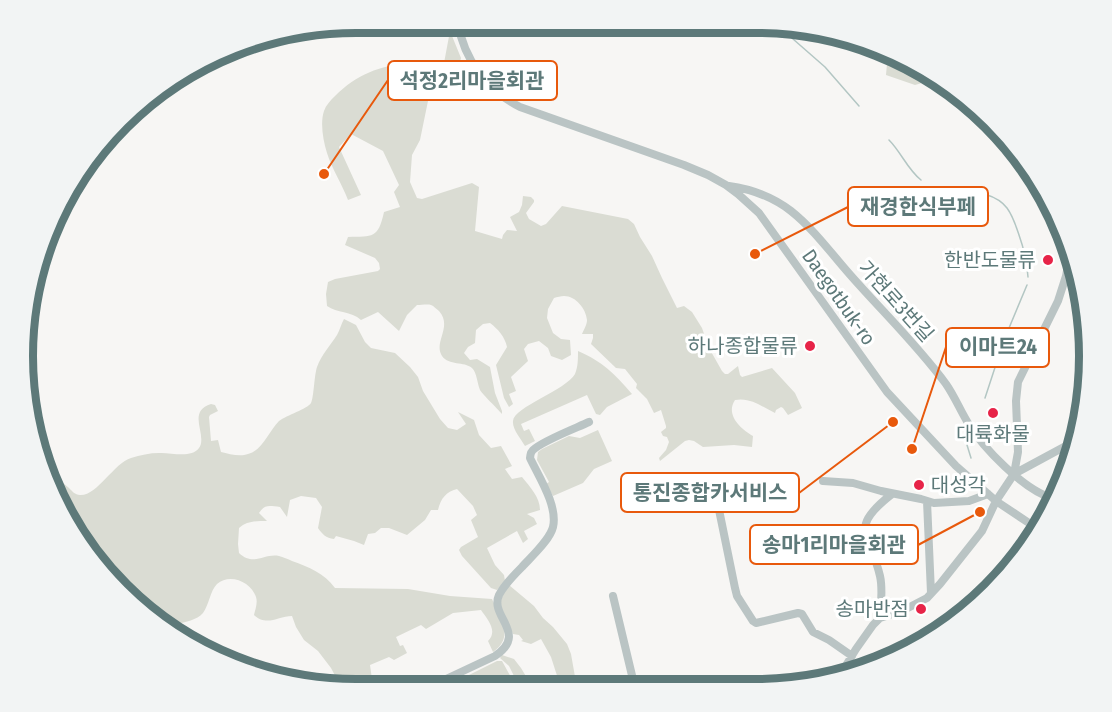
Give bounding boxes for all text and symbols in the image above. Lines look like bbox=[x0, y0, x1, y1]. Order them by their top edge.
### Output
callout: 석정2리마을회관 bbox=[388, 61, 557, 100]
text: 석정2리마을회관 bbox=[400, 68, 544, 94]
callout: 재경한식부페 bbox=[848, 187, 988, 226]
text: 재경한식부페 bbox=[860, 194, 976, 220]
street label: Daegotbuk-ro bbox=[797, 245, 881, 349]
place label: 한반도물류 bbox=[944, 248, 1036, 272]
marker: 한반도물류 bbox=[1041, 253, 1055, 267]
street label: 가현로3번길 bbox=[853, 255, 939, 347]
callout: 이마트24 bbox=[946, 328, 1049, 367]
place label: 하나종합물류 bbox=[688, 334, 798, 358]
text: 이마트24 bbox=[959, 334, 1037, 360]
marker: 하나종합물류 bbox=[803, 339, 817, 353]
marker: 대륙화물 bbox=[986, 406, 1000, 420]
place label: 대륙화물 bbox=[956, 422, 1030, 446]
callout: 통진종합카서비스 bbox=[621, 473, 799, 512]
place label: 대성각 bbox=[931, 473, 986, 497]
marker: 대성각 bbox=[912, 478, 926, 492]
text: 통진종합카서비스 bbox=[633, 480, 787, 506]
callout: 송마1리마을회관 bbox=[750, 525, 918, 564]
text: 송마1리마을회관 bbox=[762, 532, 906, 558]
place label: 송마반점 bbox=[835, 597, 909, 621]
marker: 송마반점 bbox=[914, 602, 928, 616]

